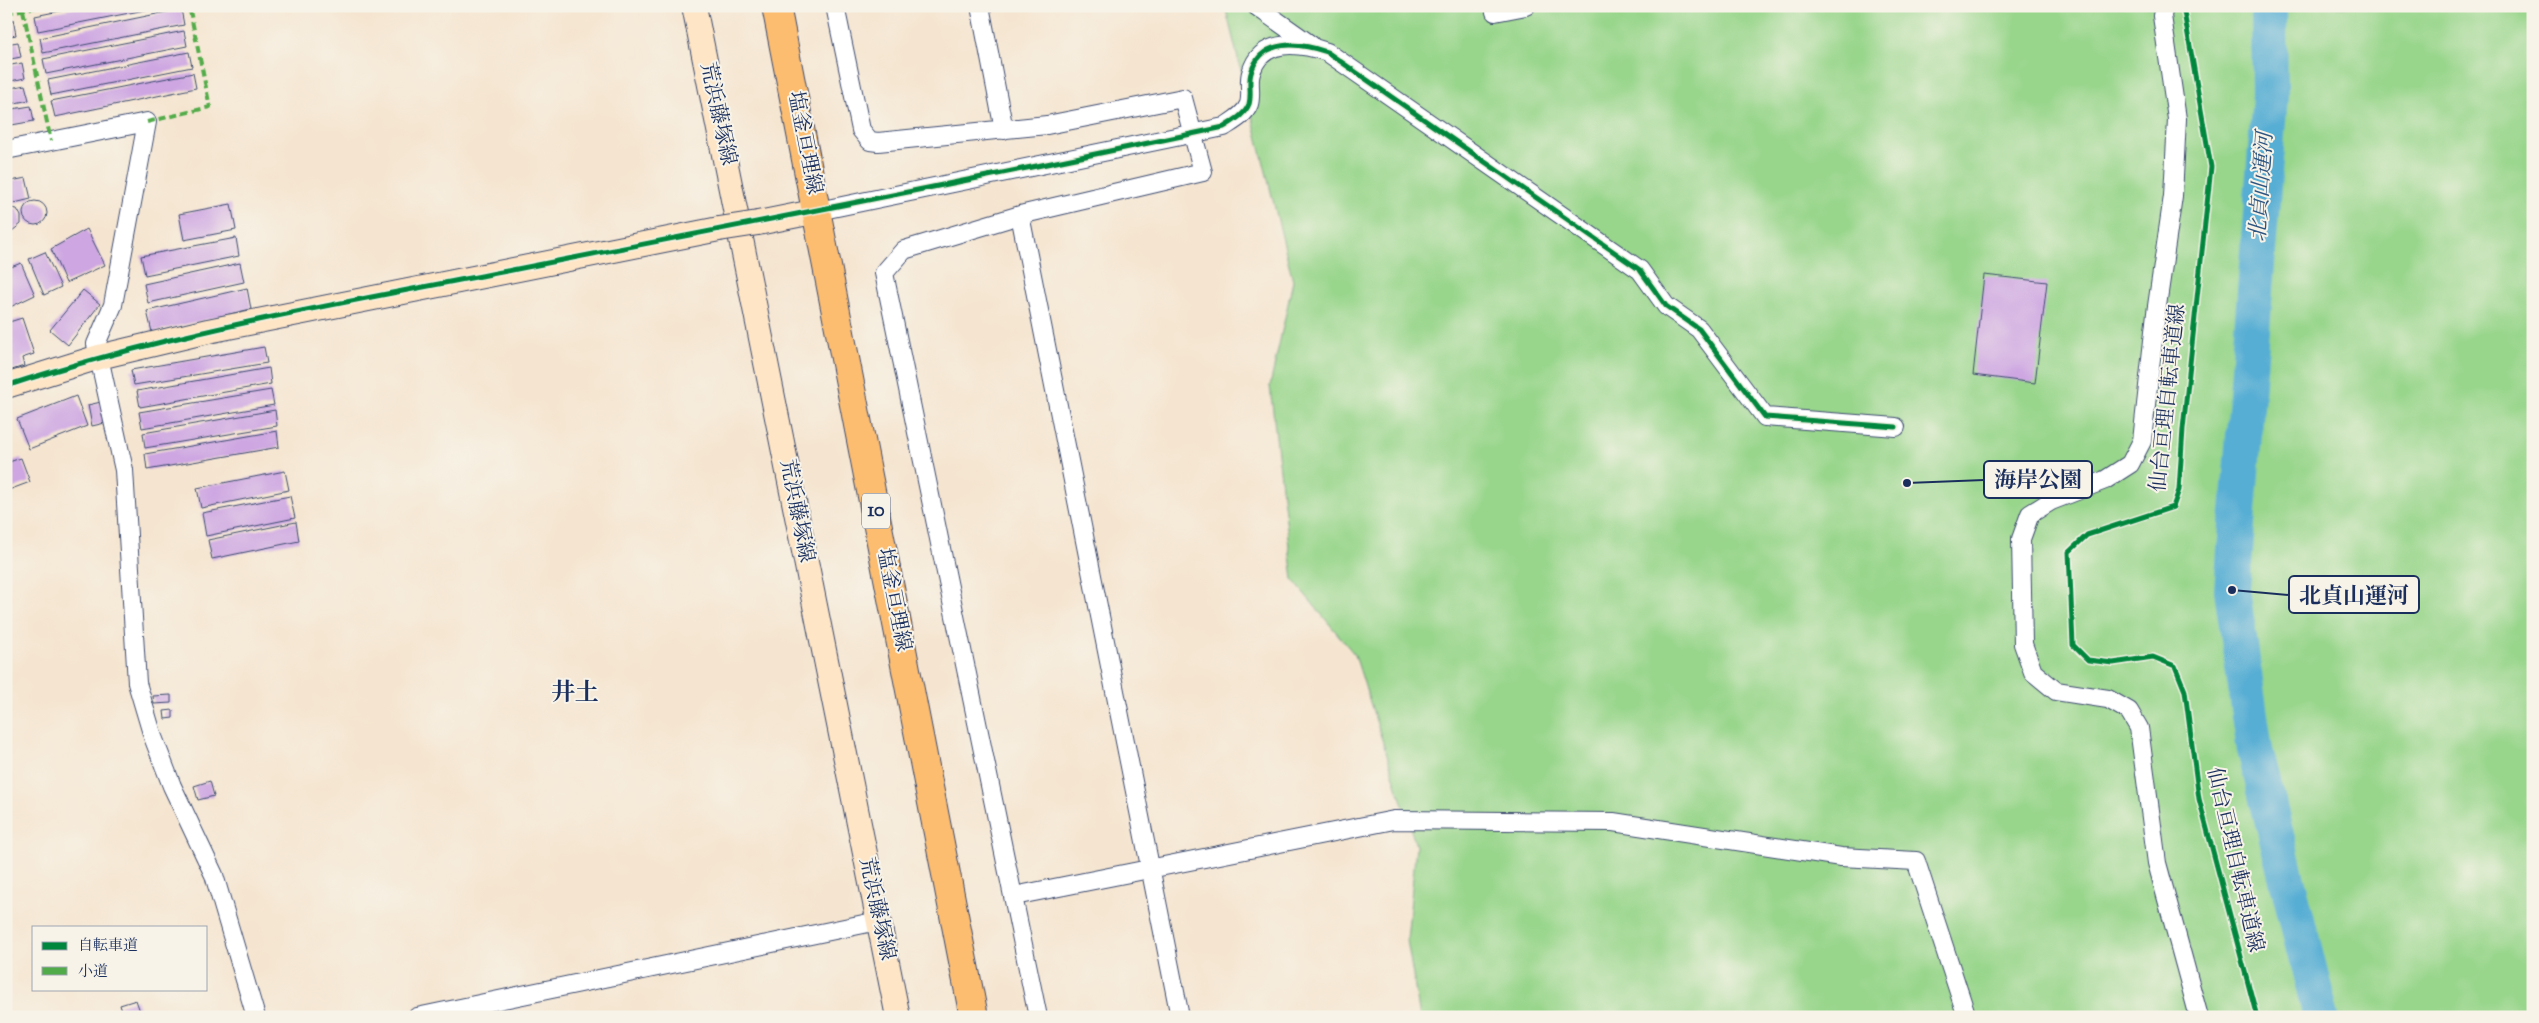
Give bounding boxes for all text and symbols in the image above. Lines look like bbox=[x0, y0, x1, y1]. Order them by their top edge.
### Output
street label: 荒浜藤塚線 bbox=[691, 60, 743, 168]
street label: 塩釜亘理線 bbox=[779, 89, 829, 197]
water label: 北貞山運河 bbox=[2243, 127, 2283, 243]
street label: 仙台亘理自転車道線 bbox=[2144, 302, 2194, 494]
street label: 荒浜藤塚線 bbox=[771, 457, 821, 565]
callout: 海岸公園 bbox=[1984, 461, 2092, 498]
text: 海岸公園 bbox=[1994, 466, 2082, 498]
road number: 10 bbox=[862, 494, 890, 528]
street label: 塩釜亘理線 bbox=[868, 546, 918, 654]
callout: 北貞山運河 bbox=[2289, 576, 2419, 613]
text: 北貞山運河 bbox=[2299, 582, 2409, 614]
district label: 井土 bbox=[551, 677, 599, 711]
street label: 仙台亘理自転車道線 bbox=[2198, 765, 2270, 955]
street label: 荒浜藤塚線 bbox=[850, 855, 902, 963]
legend bbox=[32, 926, 208, 990]
text: 自転車道 bbox=[78, 936, 138, 957]
text: 小道 bbox=[78, 962, 108, 983]

